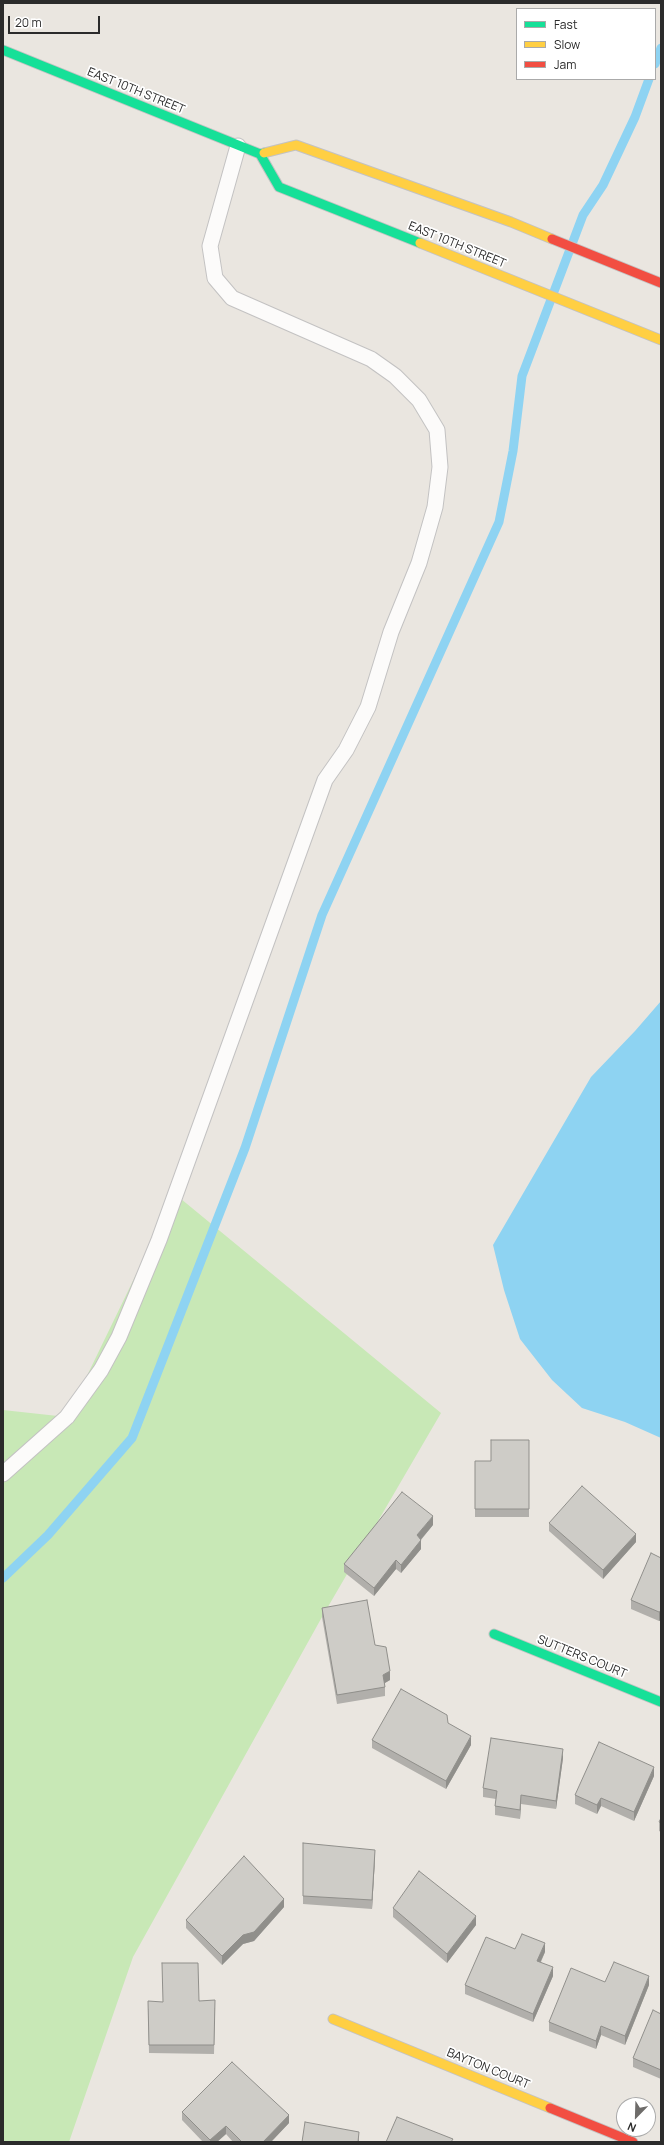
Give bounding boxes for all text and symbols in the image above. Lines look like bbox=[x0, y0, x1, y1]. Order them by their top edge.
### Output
scale bar bbox=[10, 8, 102, 34]
legend bbox=[516, 8, 656, 80]
text: 20 m bbox=[15, 14, 42, 31]
text: Fast bbox=[554, 16, 578, 33]
text: Slow bbox=[554, 36, 580, 53]
text: Jam bbox=[554, 56, 576, 73]
street label: EAST 10TH STREET bbox=[85, 65, 187, 117]
street label: EAST 10TH STREET bbox=[406, 219, 508, 271]
street label: SUTTERS COURT bbox=[535, 1632, 629, 1682]
street label: BAYTON COURT bbox=[444, 2046, 532, 2092]
north arrow bbox=[616, 2097, 656, 2137]
text: N bbox=[625, 2119, 638, 2136]

